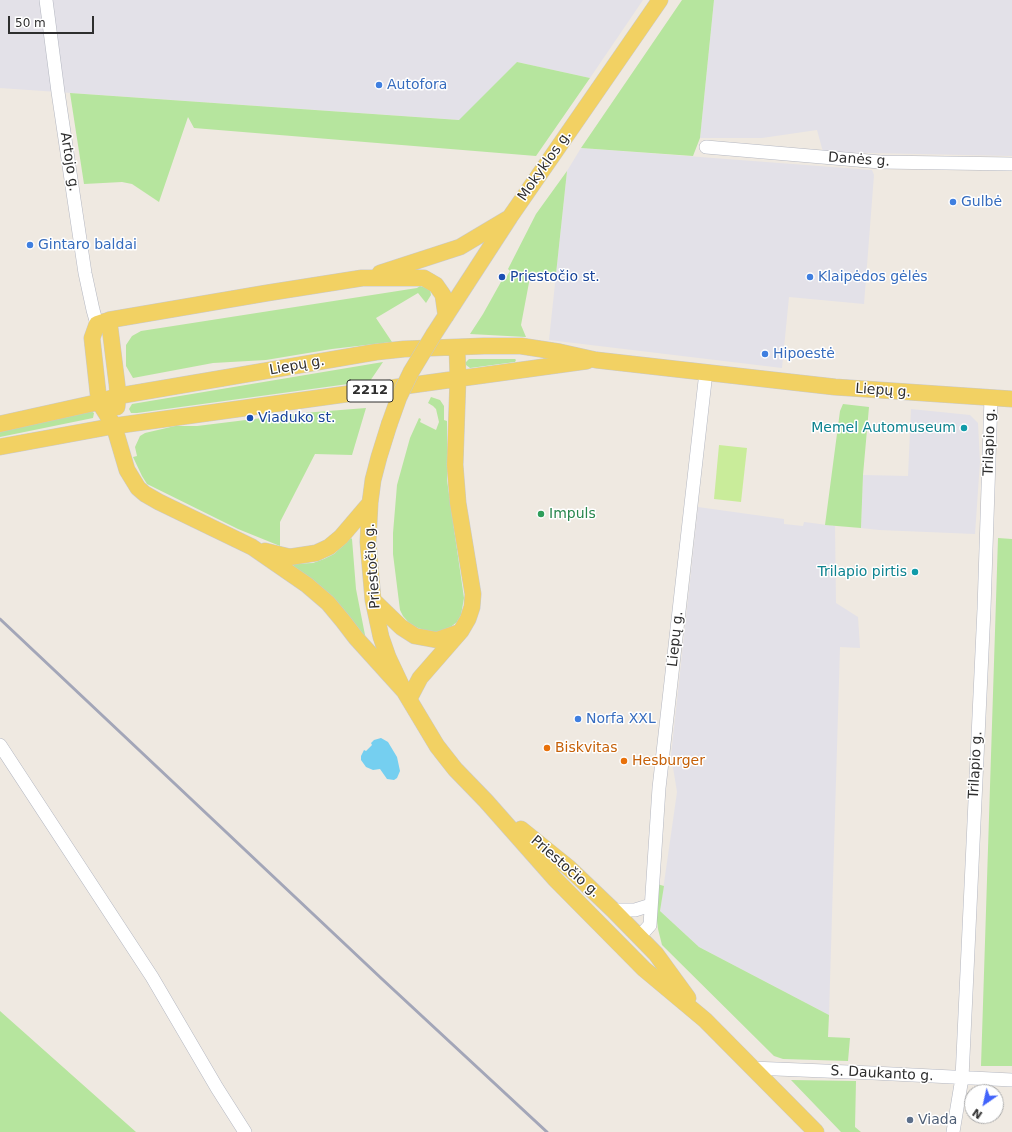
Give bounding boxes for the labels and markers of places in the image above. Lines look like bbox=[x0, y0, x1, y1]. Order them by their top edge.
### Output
place label: Autofora bbox=[387, 77, 447, 93]
marker: Autofora bbox=[374, 80, 384, 90]
place label: Gulbė bbox=[961, 194, 1002, 210]
marker: Gulbė bbox=[948, 197, 958, 207]
place label: Gintaro baldai bbox=[38, 237, 137, 253]
marker: Gintaro baldai bbox=[25, 240, 35, 250]
place label: Priestočio st. bbox=[510, 269, 600, 285]
place label: Klaipėdos gėlės bbox=[818, 269, 928, 285]
marker: Priestočio st. bbox=[497, 272, 507, 282]
marker: Klaipėdos gėlės bbox=[805, 272, 815, 282]
place label: Hipoestė bbox=[773, 346, 835, 362]
marker: Hipoestė bbox=[760, 349, 770, 359]
place label: Viaduko st. bbox=[258, 410, 335, 426]
marker: Viaduko st. bbox=[245, 413, 255, 423]
place label: Memel Automuseum bbox=[811, 420, 956, 436]
marker: Memel Automuseum bbox=[959, 423, 969, 433]
place label: Impuls bbox=[549, 506, 596, 522]
marker: Impuls bbox=[536, 509, 546, 519]
place label: Trilapio pirtis bbox=[817, 564, 907, 580]
marker: Trilapio pirtis bbox=[910, 567, 920, 577]
place label: Norfa XXL bbox=[586, 711, 656, 727]
marker: Norfa XXL bbox=[573, 714, 583, 724]
place label: Biskvitas bbox=[555, 740, 617, 756]
marker: Biskvitas bbox=[542, 743, 552, 753]
place label: Hesburger bbox=[632, 753, 705, 769]
marker: Hesburger bbox=[619, 756, 629, 766]
place label: Viada bbox=[918, 1112, 957, 1128]
marker: Viada bbox=[905, 1115, 915, 1125]

